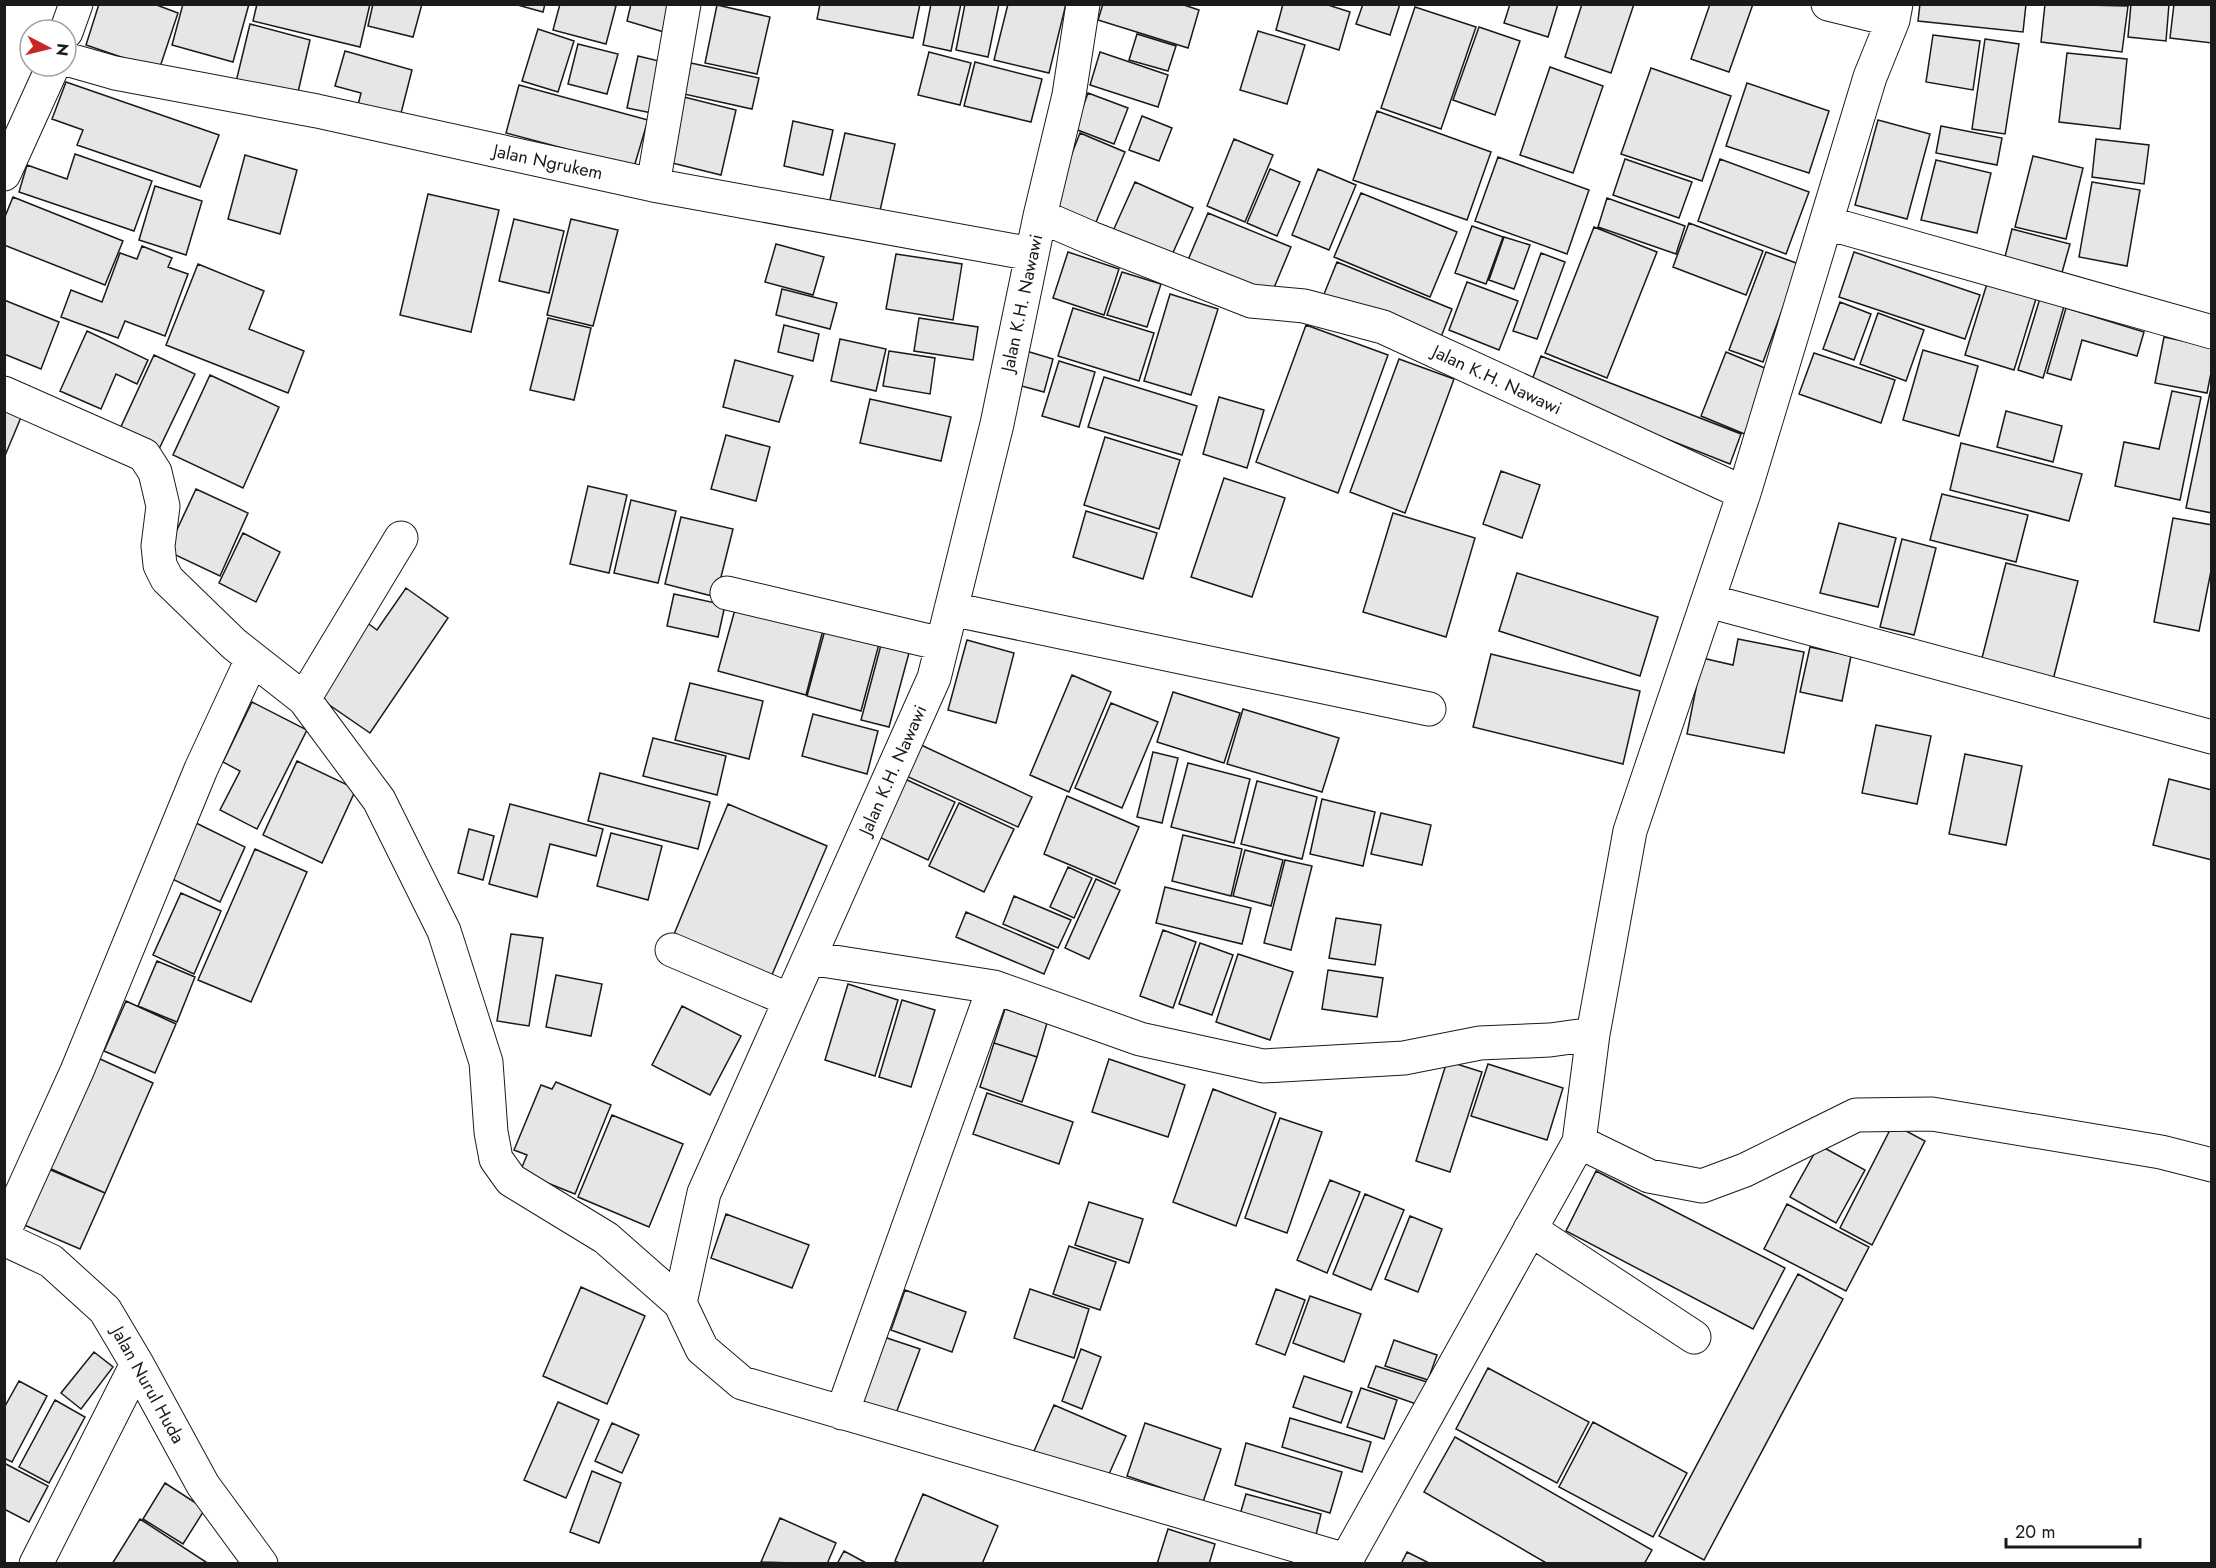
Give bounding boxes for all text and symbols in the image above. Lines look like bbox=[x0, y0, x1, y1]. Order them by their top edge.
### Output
north arrow bbox=[18, 18, 78, 78]
text: N bbox=[50, 42, 75, 57]
street label: Jalan Ngrukem bbox=[489, 137, 605, 186]
street label: Jalan K.H. Nawawi bbox=[994, 232, 1049, 376]
street label: Jalan K.H. Nawawi bbox=[1426, 338, 1566, 421]
street label: Jalan K.H. Nawawi bbox=[852, 701, 933, 841]
street label: Jalan Nurul Huda bbox=[104, 1320, 191, 1448]
scale bar bbox=[2006, 1511, 2140, 1549]
text: 20 m bbox=[2015, 1519, 2055, 1545]

